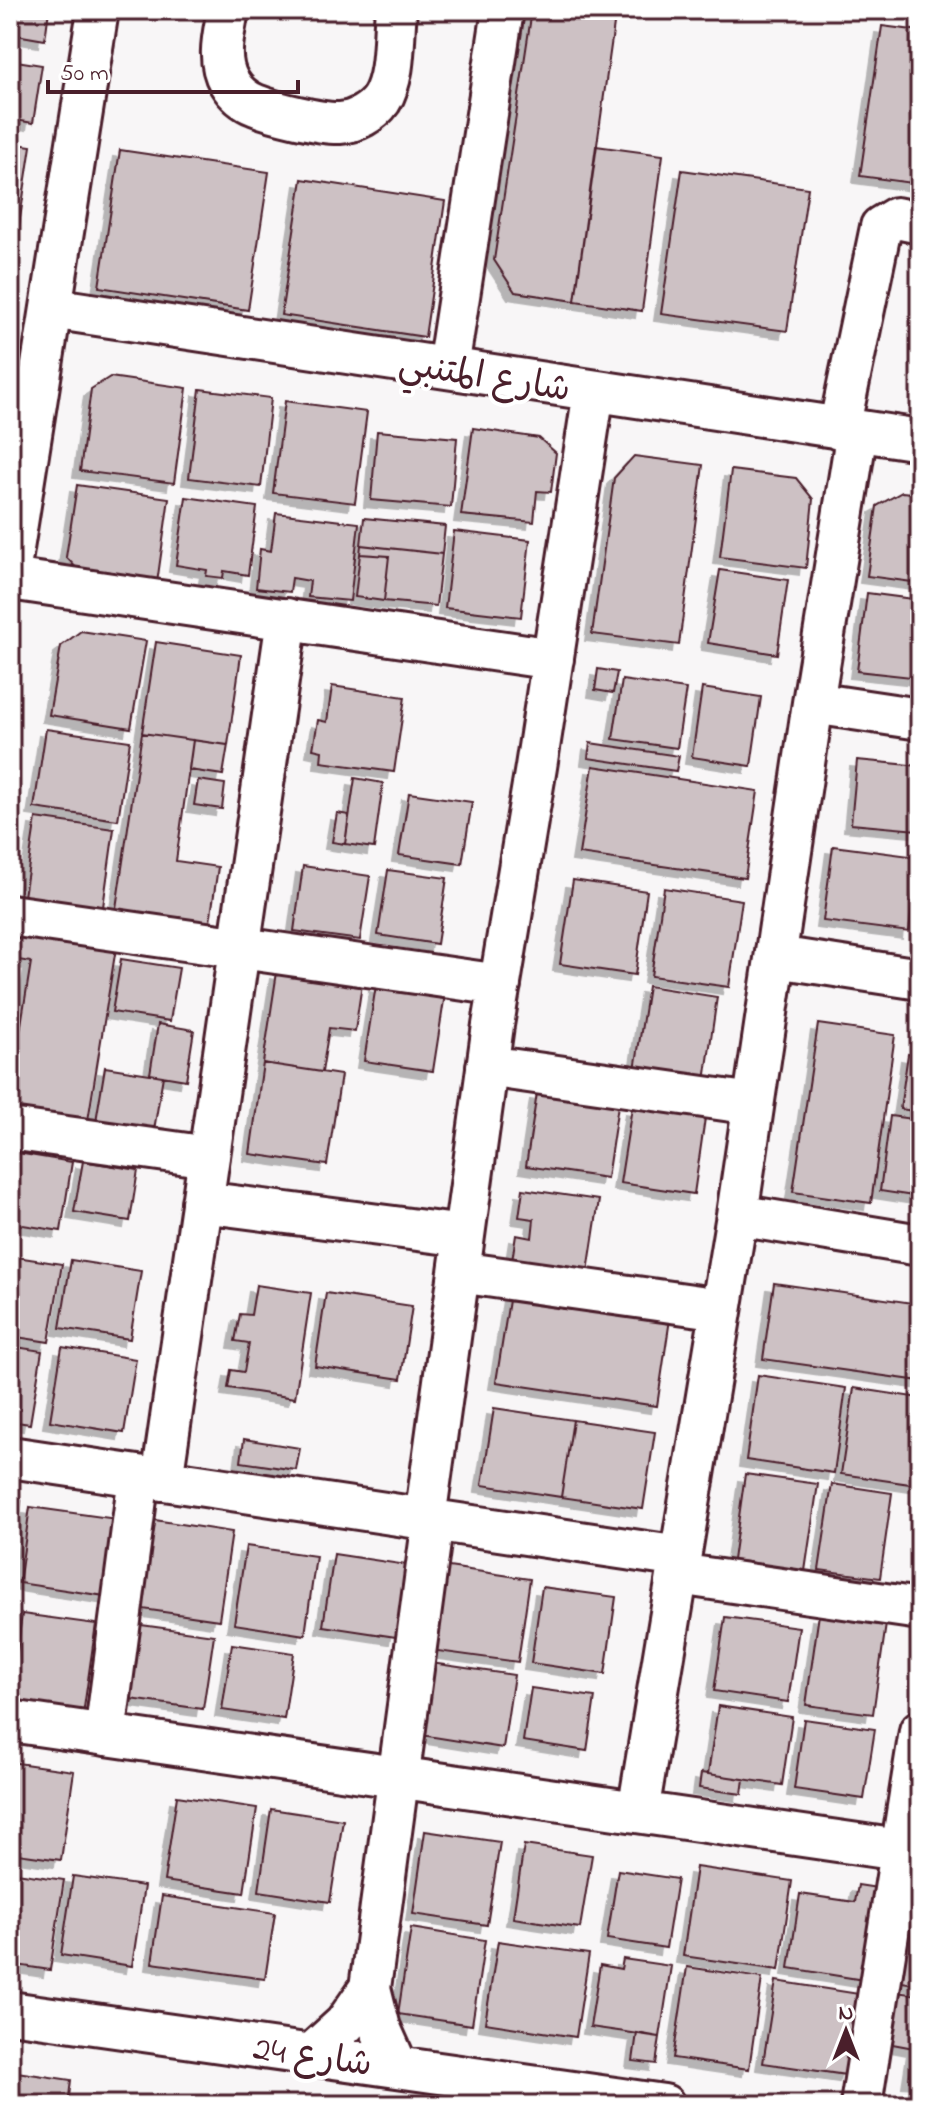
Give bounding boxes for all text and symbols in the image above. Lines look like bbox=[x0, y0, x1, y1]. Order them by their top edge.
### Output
scale bar bbox=[48, 44, 298, 94]
text: 50 m bbox=[60, 57, 109, 92]
street label: شارع المتنبي bbox=[395, 339, 574, 419]
north arrow bbox=[806, 1991, 886, 2071]
text: N bbox=[839, 1998, 853, 2030]
street label: شارع 24 bbox=[249, 2024, 375, 2093]

